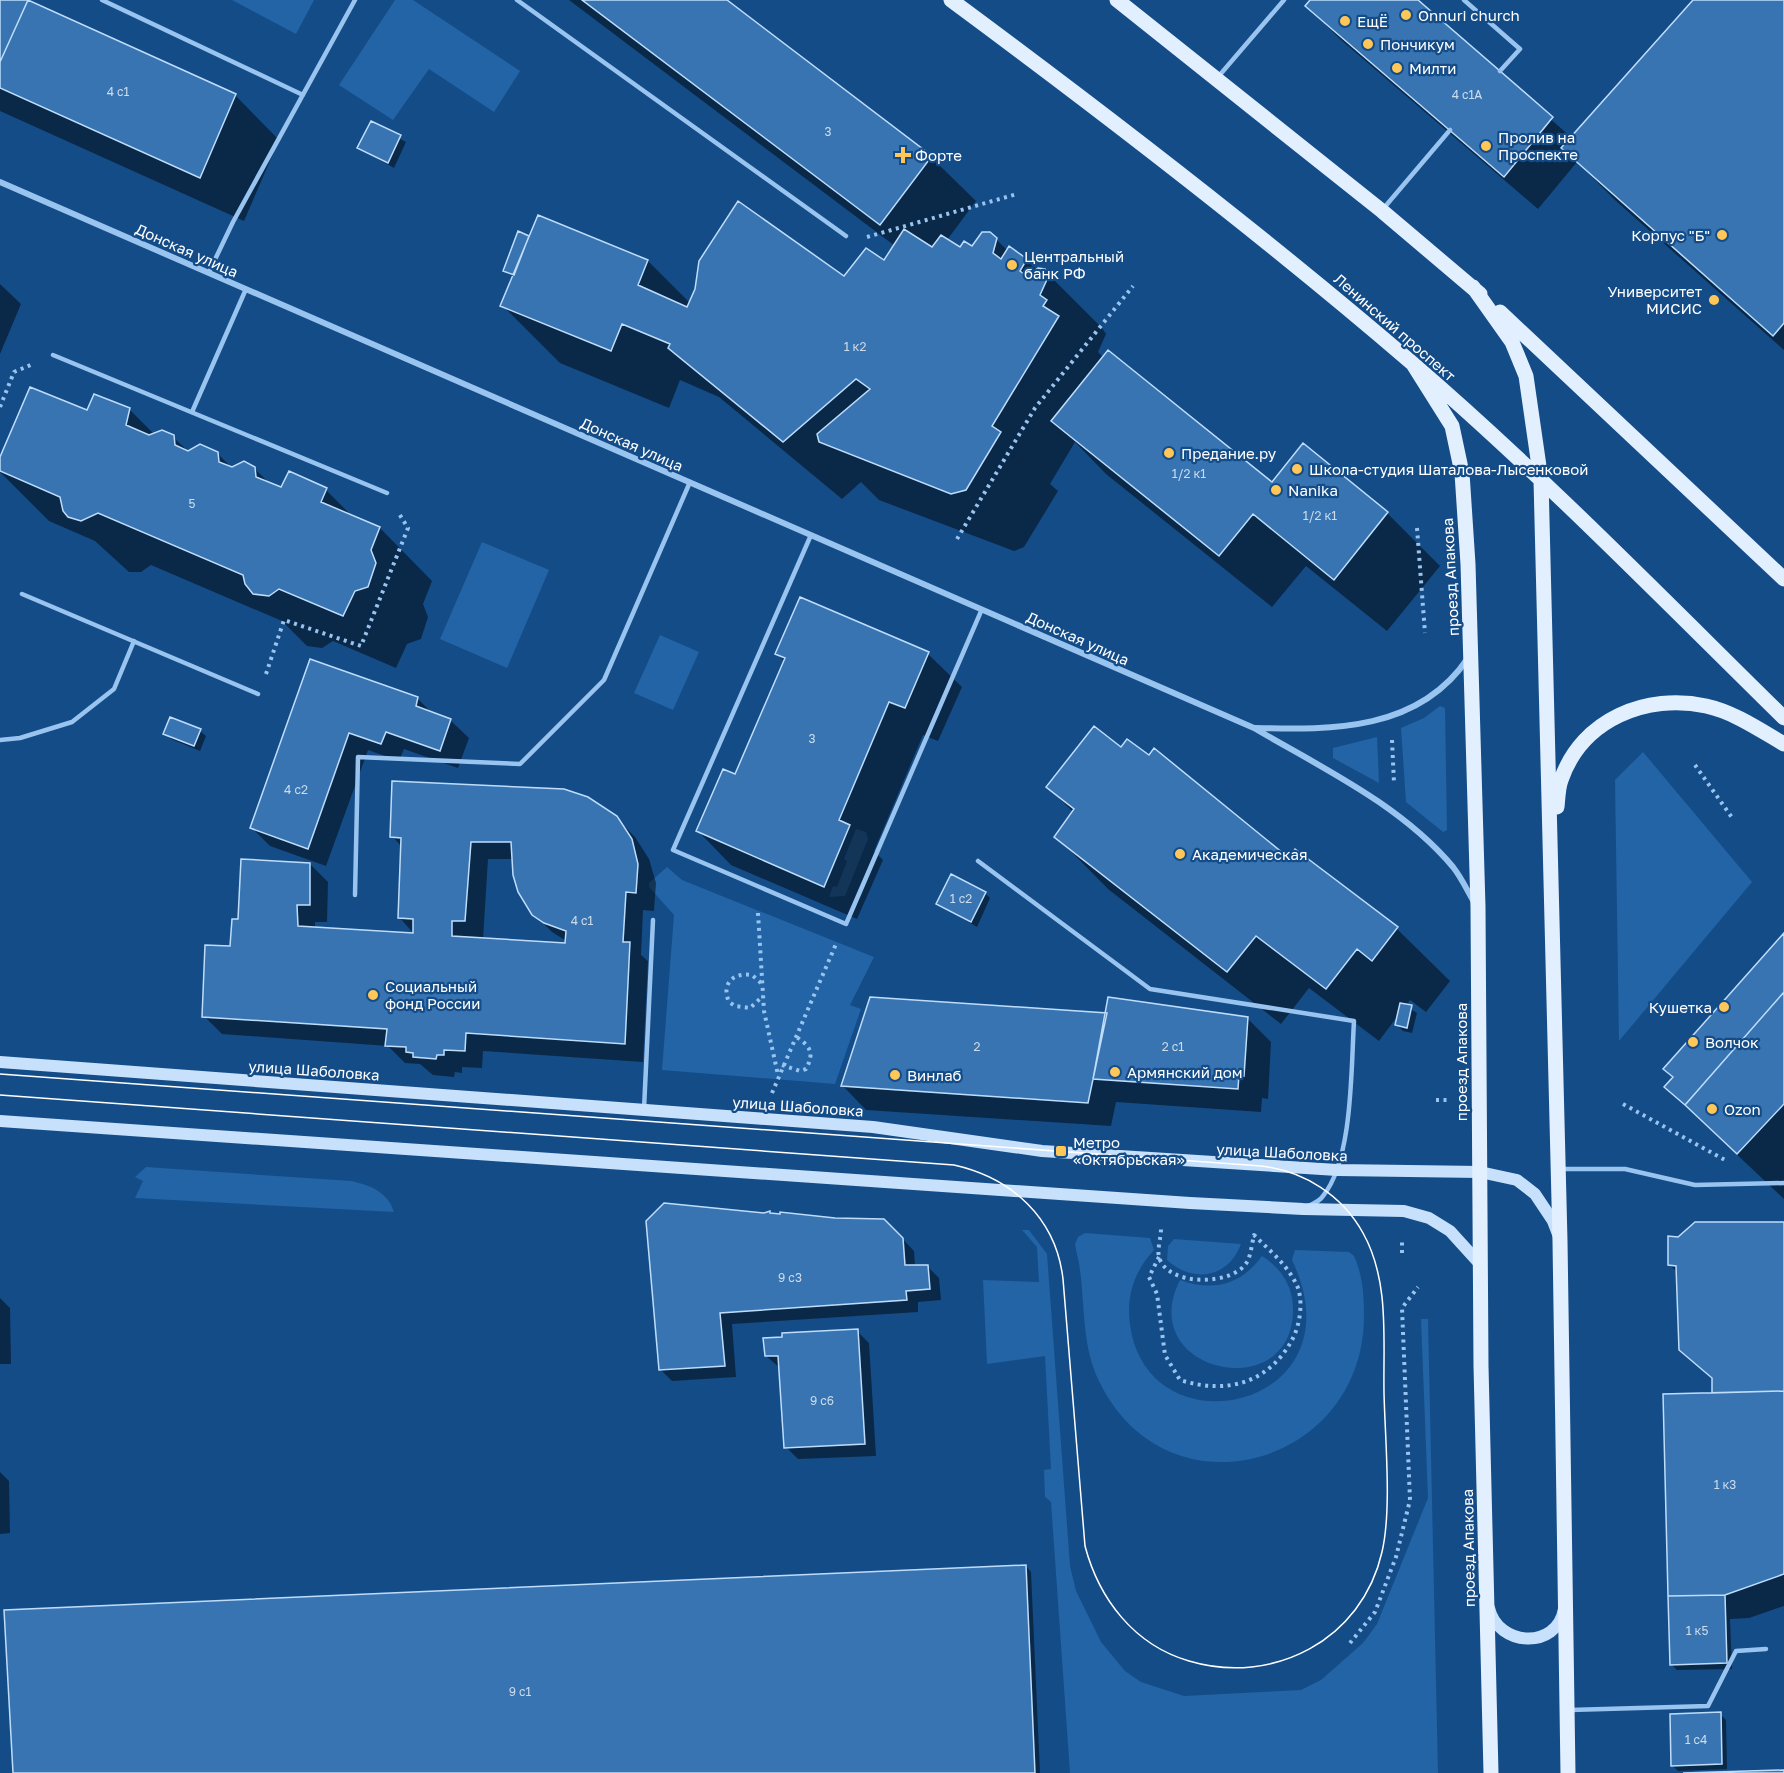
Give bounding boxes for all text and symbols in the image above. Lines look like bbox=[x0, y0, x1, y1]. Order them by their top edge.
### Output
place label: Onnuri church bbox=[1418, 6, 1520, 24]
marker: Onnuri church bbox=[1399, 8, 1413, 22]
place label: ЕщЁ bbox=[1357, 12, 1388, 30]
marker: ЕщЁ bbox=[1338, 14, 1352, 28]
place label: Пончикум bbox=[1380, 35, 1455, 53]
marker: Пончикум bbox=[1361, 37, 1375, 51]
place label: Милти bbox=[1409, 59, 1456, 77]
marker: Милти bbox=[1390, 61, 1404, 75]
house number: 4 с1 bbox=[107, 84, 130, 99]
house number: 4 с1А bbox=[1452, 87, 1482, 102]
house number: 3 bbox=[824, 124, 832, 139]
place label: Пролив на Проспекте bbox=[1498, 128, 1578, 163]
marker: Пролив на Проспекте bbox=[1479, 139, 1493, 153]
place label: Форте bbox=[915, 146, 962, 164]
marker: Форте bbox=[896, 148, 910, 162]
street label: Донская улица bbox=[133, 219, 241, 281]
place label: Корпус "Б" bbox=[1631, 226, 1710, 244]
marker: Корпус "Б" bbox=[1715, 228, 1729, 242]
place label: Центральный банк РФ bbox=[1024, 247, 1124, 282]
marker: Центральный банк РФ bbox=[1005, 258, 1019, 272]
street label: Ленинский проспект bbox=[1331, 269, 1460, 385]
place label: Университет МИСИС bbox=[1607, 282, 1703, 317]
marker: Университет МИСИС bbox=[1707, 293, 1721, 307]
house number: 1 к2 bbox=[844, 339, 866, 354]
street label: Донская улица bbox=[578, 413, 686, 475]
place label: Предание.ру bbox=[1181, 444, 1277, 462]
marker: Предание.ру bbox=[1162, 446, 1176, 460]
place label: Школа-студия Шаталова-Лысенковой bbox=[1309, 460, 1588, 478]
marker: Школа-студия Шаталова-Лысенковой bbox=[1290, 462, 1304, 476]
house number: 1/2 к1 bbox=[1172, 466, 1206, 481]
place label: Nanika bbox=[1288, 481, 1338, 499]
marker: Nanika bbox=[1269, 483, 1283, 497]
house number: 5 bbox=[189, 496, 196, 511]
house number: 1/2 к1 bbox=[1303, 508, 1337, 523]
street label: проезд Апакова bbox=[1438, 517, 1462, 637]
street label: Донская улица bbox=[1024, 607, 1132, 669]
house number: 3 bbox=[808, 731, 816, 746]
house number: 4 с2 bbox=[284, 782, 308, 797]
place label: Академическая bbox=[1192, 845, 1307, 863]
marker: Академическая bbox=[1173, 847, 1187, 861]
house number: 1 с2 bbox=[950, 891, 972, 906]
house number: 4 с1 bbox=[571, 913, 594, 928]
place label: Социальный фонд России bbox=[385, 977, 480, 1012]
marker: Социальный фонд России bbox=[366, 988, 380, 1002]
place label: Кушетка bbox=[1649, 998, 1712, 1016]
marker: Кушетка bbox=[1717, 1000, 1731, 1014]
street label: проезд Апакова bbox=[1452, 1003, 1470, 1121]
place label: Волчок bbox=[1705, 1033, 1759, 1051]
marker: Волчок bbox=[1686, 1035, 1700, 1049]
house number: 2 bbox=[974, 1039, 981, 1054]
house number: 2 с1 bbox=[1162, 1039, 1184, 1054]
street label: улица Шаболовка bbox=[248, 1056, 380, 1084]
place label: Армянский дом bbox=[1127, 1063, 1243, 1081]
marker: Армянский дом bbox=[1108, 1065, 1122, 1079]
place label: Винлаб bbox=[907, 1066, 962, 1084]
marker: Винлаб bbox=[888, 1068, 902, 1082]
street label: улица Шаболовка bbox=[732, 1092, 864, 1120]
place label: Ozon bbox=[1724, 1100, 1761, 1118]
marker: Ozon bbox=[1705, 1102, 1719, 1116]
place label: Метро «Октябрьская» bbox=[1073, 1133, 1185, 1168]
street label: улица Шаболовка bbox=[1216, 1140, 1348, 1164]
marker: Метро «Октябрьская» bbox=[1054, 1144, 1068, 1158]
house number: 9 с3 bbox=[778, 1270, 802, 1285]
house number: 9 с6 bbox=[810, 1393, 834, 1408]
house number: 1 к3 bbox=[1714, 1477, 1736, 1492]
street label: проезд Апакова bbox=[1458, 1489, 1478, 1607]
house number: 1 к5 bbox=[1686, 1623, 1708, 1638]
house number: 9 с1 bbox=[509, 1684, 531, 1699]
house number: 1 c4 bbox=[1685, 1732, 1707, 1747]

